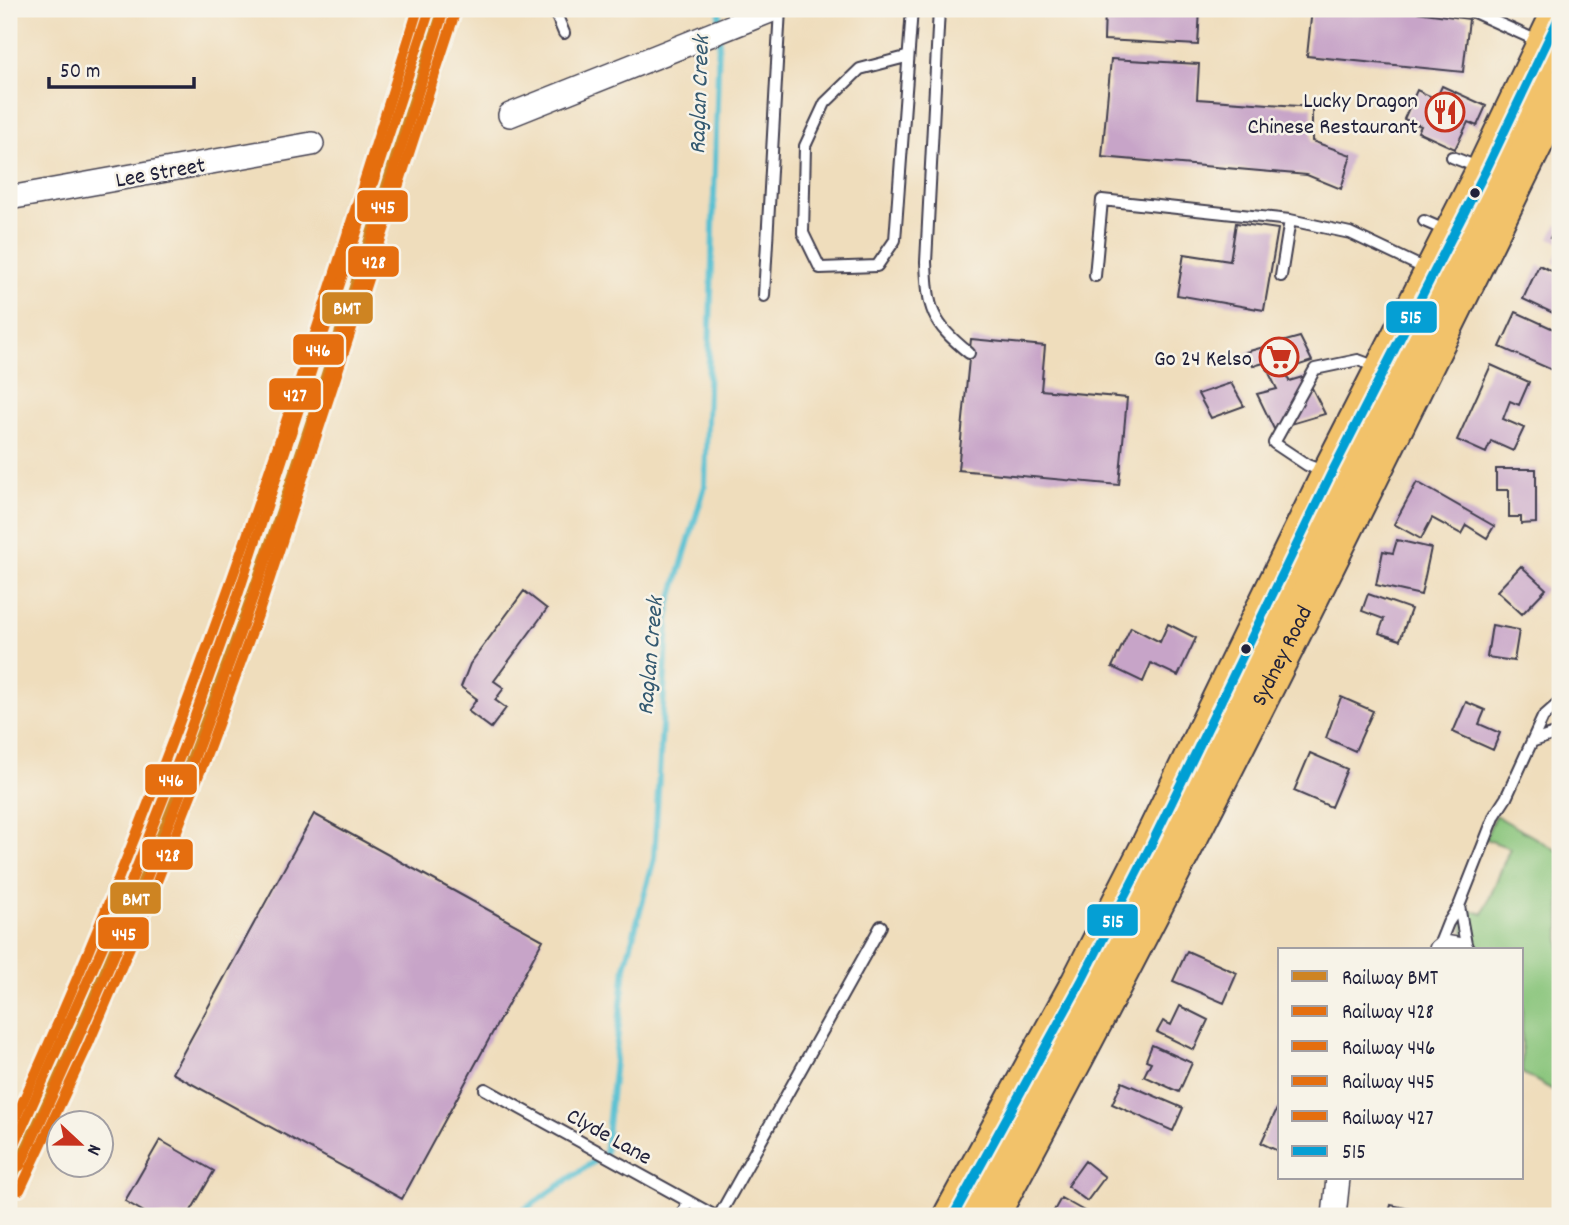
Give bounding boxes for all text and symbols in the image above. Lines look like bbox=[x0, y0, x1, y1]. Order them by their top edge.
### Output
water label: Raglan Creek bbox=[682, 33, 720, 155]
scale bar bbox=[49, 46, 194, 90]
text: 50 m bbox=[60, 58, 100, 88]
place label: Lucky Dragon Chinese Restaurant bbox=[1247, 86, 1418, 145]
restaurant icon: Lucky Dragon Chinese Restaurant bbox=[1424, 91, 1466, 133]
street label: Lee Street bbox=[113, 150, 208, 199]
unlabelled marker bbox=[1468, 186, 1482, 200]
line badge: 445 bbox=[356, 189, 409, 223]
text: 445 bbox=[371, 196, 395, 223]
line badge: 428 bbox=[347, 245, 400, 278]
text: 428 bbox=[362, 251, 386, 278]
line badge: BMT bbox=[321, 291, 374, 325]
text: BMT bbox=[333, 297, 361, 324]
line badge: 515 bbox=[1385, 300, 1438, 334]
text: 515 bbox=[1400, 306, 1422, 333]
line badge: 446 bbox=[292, 333, 345, 366]
supermarket icon: Go 24 Kelso bbox=[1258, 336, 1300, 378]
text: 446 bbox=[305, 339, 331, 366]
place label: Go 24 Kelso bbox=[1154, 344, 1252, 377]
line badge: 427 bbox=[268, 377, 322, 411]
text: 427 bbox=[283, 384, 307, 411]
water label: Raglan Creek bbox=[630, 593, 674, 717]
street label: Sydney Road bbox=[1244, 601, 1323, 713]
unlabelled marker bbox=[1239, 642, 1253, 656]
line badge: 446 bbox=[144, 763, 198, 796]
text: 446 bbox=[158, 769, 184, 796]
line badge: 428 bbox=[141, 838, 194, 871]
text: 428 bbox=[156, 844, 180, 871]
line badge: BMT bbox=[109, 881, 162, 915]
text: BMT bbox=[122, 888, 150, 915]
line badge: 515 bbox=[1086, 903, 1139, 937]
text: 515 bbox=[1102, 910, 1124, 937]
line badge: 445 bbox=[97, 916, 150, 950]
text: 445 bbox=[112, 923, 136, 950]
legend bbox=[1278, 948, 1524, 1180]
text: Railway BMT bbox=[1342, 965, 1439, 995]
text: Railway 428 bbox=[1342, 999, 1434, 1029]
text: Railway 446 bbox=[1342, 1035, 1435, 1065]
text: Railway 445 bbox=[1342, 1069, 1435, 1099]
street label: Clyde Lane bbox=[560, 1101, 657, 1175]
text: Railway 427 bbox=[1342, 1105, 1434, 1135]
north arrow bbox=[46, 1110, 116, 1180]
text: 515 bbox=[1342, 1139, 1366, 1169]
text: N bbox=[78, 1140, 107, 1158]

